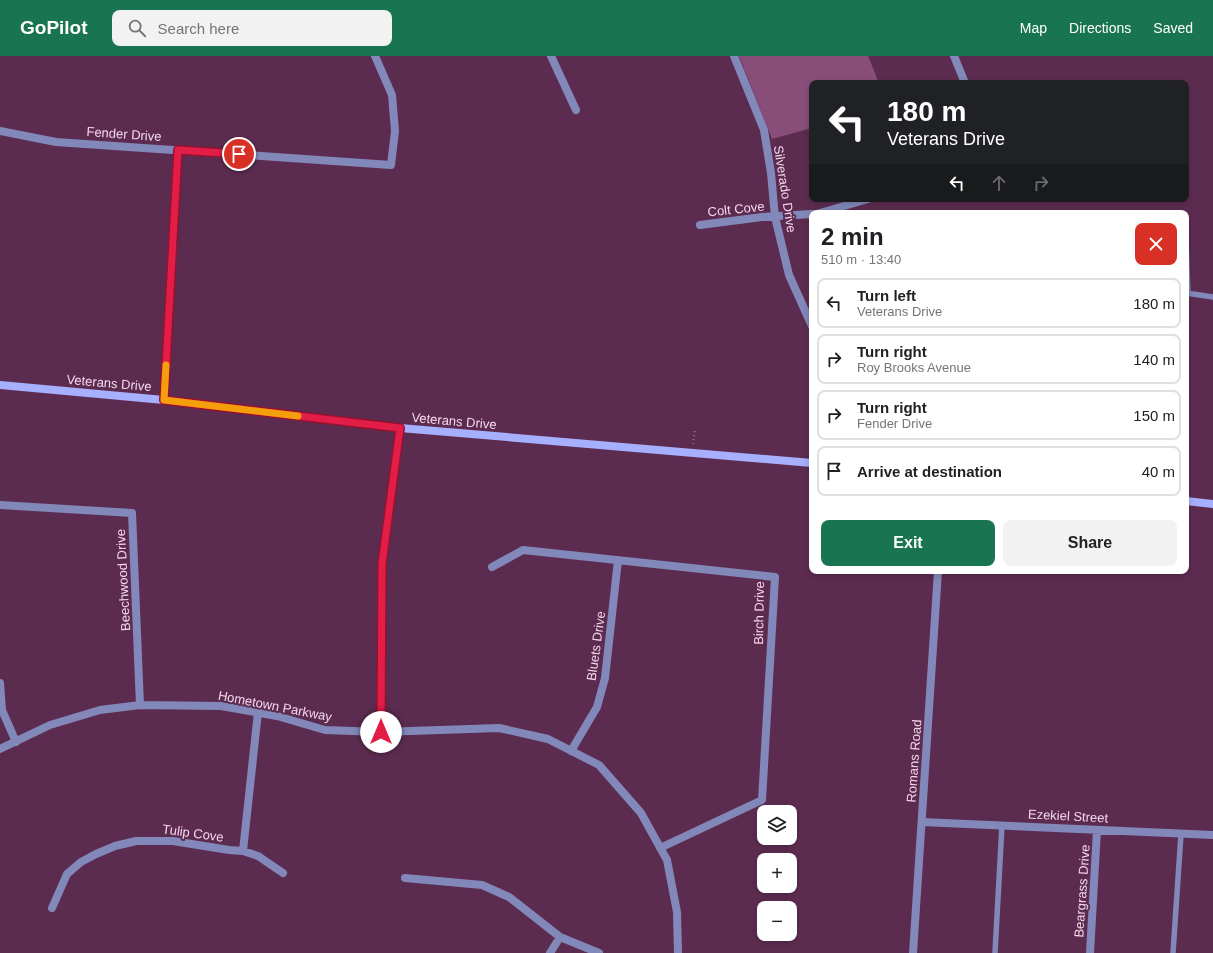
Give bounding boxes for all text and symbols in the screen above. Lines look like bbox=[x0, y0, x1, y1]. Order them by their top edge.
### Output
search box bbox=[112, 10, 392, 46]
text: GoPilot bbox=[20, 17, 88, 38]
icon: search bbox=[126, 17, 148, 39]
text: Search here bbox=[158, 20, 239, 37]
text: Map bbox=[1020, 20, 1047, 36]
text: Directions bbox=[1069, 20, 1131, 36]
text: Saved bbox=[1153, 20, 1193, 36]
icon: left bbox=[821, 96, 873, 148]
text: 180 m bbox=[887, 96, 966, 127]
street label: Fender Drive bbox=[86, 124, 162, 144]
text: Veterans Drive bbox=[887, 129, 1005, 149]
pin bbox=[222, 137, 256, 171]
icon: arrive bbox=[228, 143, 250, 165]
street label: Silverado Drive bbox=[771, 144, 799, 234]
icon: left bbox=[946, 172, 968, 194]
icon: ahead bbox=[988, 172, 1010, 194]
icon: right bbox=[1030, 172, 1052, 194]
street label: Colt Cove bbox=[707, 199, 765, 219]
text: 2 min bbox=[821, 223, 884, 250]
button: close bbox=[1135, 223, 1177, 265]
text: 510 m · 13:40 bbox=[821, 252, 901, 267]
text: Turn left bbox=[857, 287, 916, 304]
icon: left bbox=[823, 292, 845, 314]
text: 180 m bbox=[1133, 295, 1175, 312]
text: Veterans Drive bbox=[857, 304, 942, 319]
text: Turn right bbox=[857, 343, 927, 360]
icon: right bbox=[823, 348, 845, 370]
text: 140 m bbox=[1133, 351, 1175, 368]
text: Roy Brooks Avenue bbox=[857, 360, 971, 375]
street label: Veterans Drive bbox=[66, 372, 152, 394]
text: Turn right bbox=[857, 399, 927, 416]
icon: right bbox=[823, 404, 845, 426]
text: 150 m bbox=[1133, 407, 1175, 424]
street label: Veterans Drive bbox=[411, 410, 497, 432]
text: Fender Drive bbox=[857, 416, 932, 431]
icon: arrive bbox=[823, 460, 845, 482]
text: Arrive at destination bbox=[857, 463, 1002, 480]
text: 40 m bbox=[1142, 463, 1175, 480]
button: Exit bbox=[821, 520, 995, 566]
button: Share bbox=[1003, 520, 1177, 566]
street label: Beechwood Drive bbox=[113, 529, 133, 631]
street label: Birch Drive bbox=[751, 581, 767, 645]
street label: Bluets Drive bbox=[584, 610, 608, 682]
street label: Hometown Parkway bbox=[217, 688, 334, 724]
position arrow bbox=[360, 711, 402, 753]
street label: Romans Road bbox=[904, 719, 924, 803]
map controls bbox=[757, 805, 797, 941]
button: layers bbox=[757, 805, 797, 845]
street label: Ezekiel Street bbox=[1028, 806, 1109, 826]
street label: Tulip Cove bbox=[161, 821, 225, 845]
street label: Beargrass Drive bbox=[1071, 844, 1093, 938]
button: + bbox=[757, 853, 797, 893]
button: − bbox=[757, 901, 797, 941]

